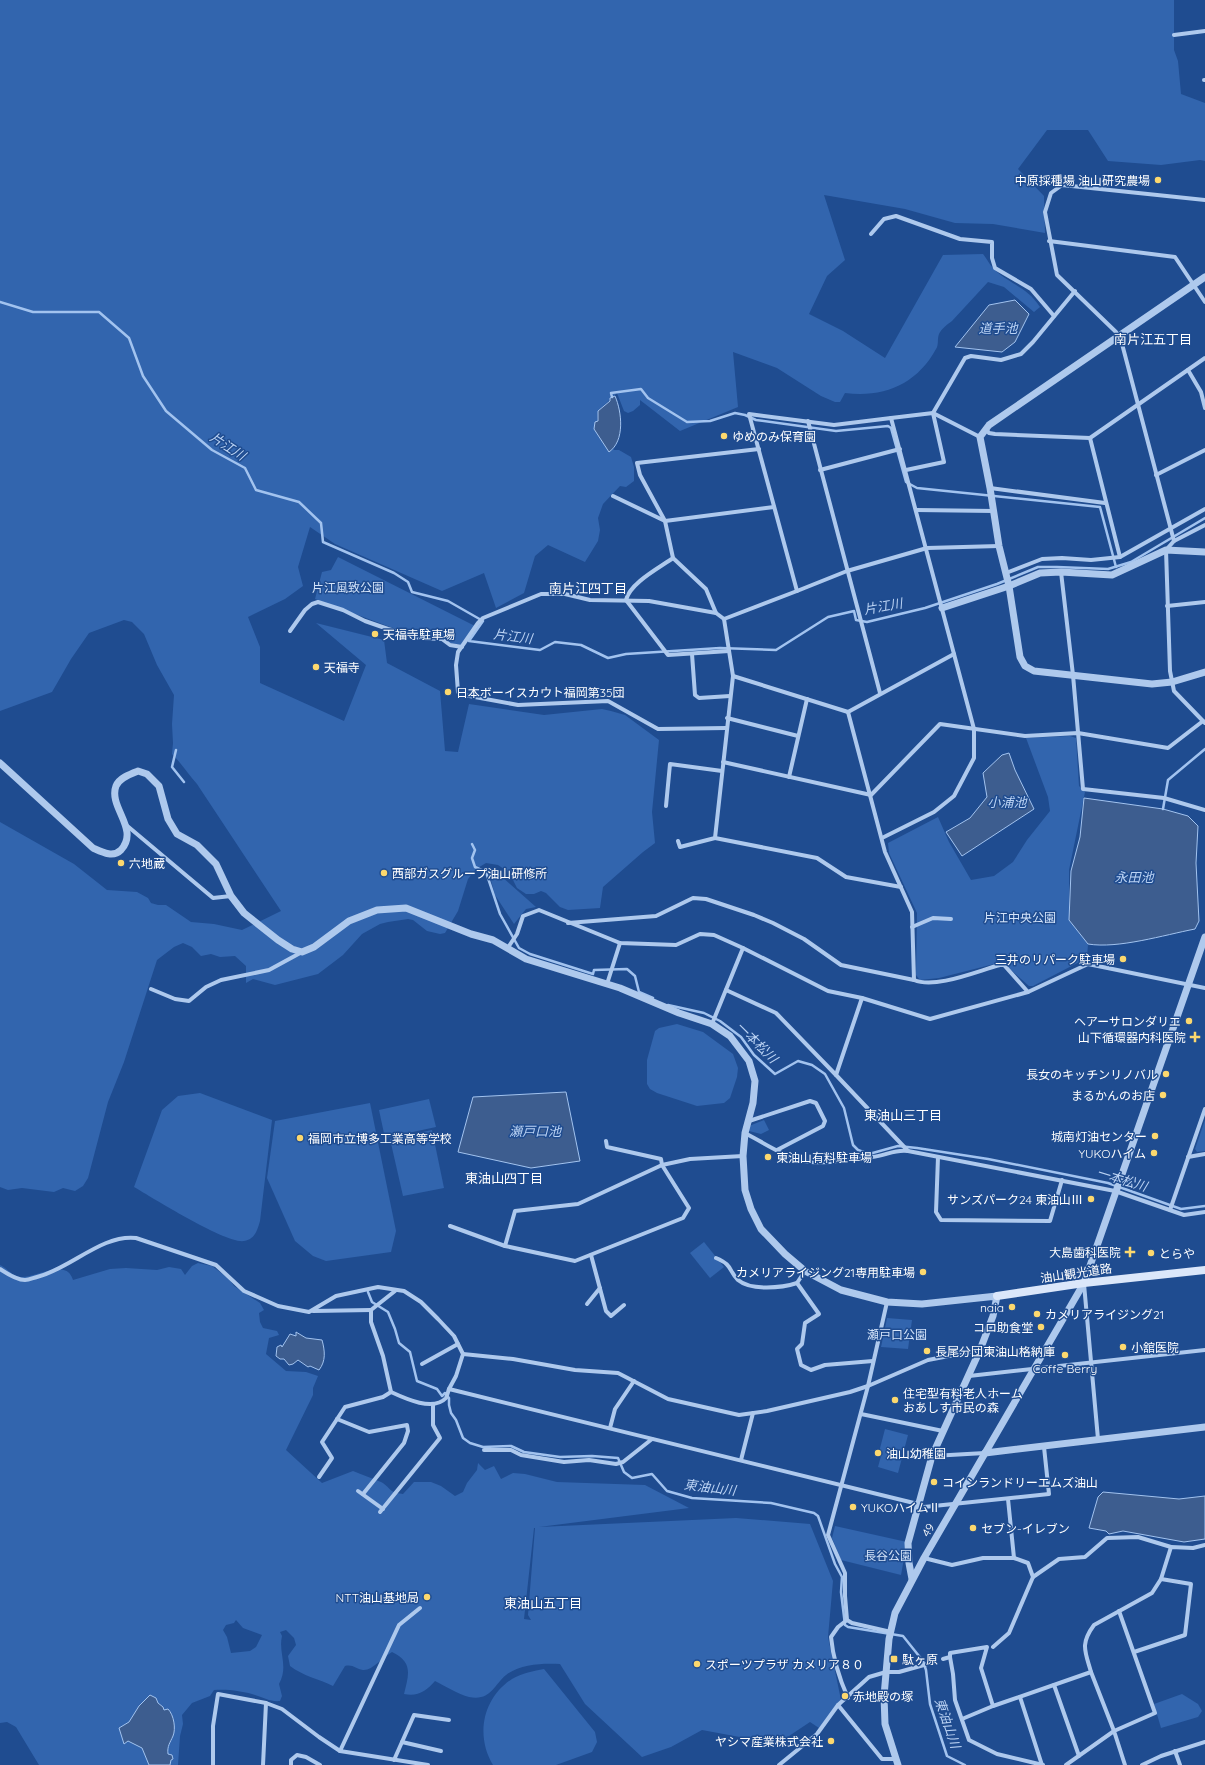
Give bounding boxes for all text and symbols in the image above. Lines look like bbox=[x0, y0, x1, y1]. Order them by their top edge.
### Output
place label: 中原採種場 油山研究農場 bbox=[1015, 173, 1150, 188]
marker: 中原採種場 油山研究農場 bbox=[1153, 175, 1163, 185]
water label: 道手池 bbox=[978, 320, 1019, 336]
district label: 南片江五丁目 bbox=[1114, 331, 1192, 347]
water label: 片江川 bbox=[207, 429, 250, 464]
place label: ゆめのみ保育園 bbox=[732, 429, 816, 444]
marker: ゆめのみ保育園 bbox=[719, 431, 729, 441]
park label: 片江風致公園 bbox=[312, 580, 384, 595]
district label: 南片江四丁目 bbox=[549, 580, 627, 596]
water label: 片江川 bbox=[862, 594, 906, 617]
water label: 片江川 bbox=[493, 626, 535, 647]
place label: 天福寺駐車場 bbox=[383, 627, 455, 642]
marker: 天福寺駐車場 bbox=[370, 629, 380, 639]
place label: 天福寺 bbox=[324, 660, 360, 675]
marker: 天福寺 bbox=[311, 662, 321, 672]
place label: 日本ボーイスカウト福岡第35団 bbox=[456, 685, 624, 700]
marker: 日本ボーイスカウト福岡第35団 bbox=[443, 687, 453, 697]
water label: 小浦池 bbox=[987, 794, 1028, 810]
place label: 六地蔵 bbox=[129, 856, 165, 871]
marker: 六地蔵 bbox=[116, 858, 126, 868]
place label: 西部ガスグループ油山研修所 bbox=[392, 866, 547, 881]
marker: 西部ガスグループ油山研修所 bbox=[379, 868, 389, 878]
water label: 永田池 bbox=[1114, 869, 1155, 885]
park label: 片江中央公園 bbox=[984, 910, 1056, 925]
place label: 三井のリパーク駐車場 bbox=[995, 952, 1115, 967]
marker: 三井のリパーク駐車場 bbox=[1118, 954, 1128, 964]
place label: ヘアーサロンダリエ bbox=[1074, 1014, 1181, 1029]
marker: ヘアーサロンダリエ bbox=[1184, 1016, 1194, 1026]
water label: 一本松川 bbox=[733, 1018, 782, 1067]
place label: 山下循環器内科医院 bbox=[1078, 1030, 1186, 1045]
marker: 山下循環器内科医院 bbox=[1189, 1031, 1201, 1043]
place label: 長女のキッチンリノバル bbox=[1026, 1067, 1158, 1082]
marker: 長女のキッチンリノバル bbox=[1161, 1069, 1171, 1079]
place label: まるかんのお店 bbox=[1071, 1088, 1155, 1103]
marker: まるかんのお店 bbox=[1158, 1090, 1168, 1100]
district label: 東油山三丁目 bbox=[864, 1107, 942, 1123]
water label: 瀬戸口池 bbox=[509, 1123, 563, 1139]
place label: 城南灯油センター bbox=[1051, 1129, 1147, 1144]
place label: 福岡市立博多工業高等学校 bbox=[308, 1131, 452, 1146]
marker: 城南灯油センター bbox=[1150, 1131, 1160, 1141]
marker: 福岡市立博多工業高等学校 bbox=[295, 1133, 305, 1143]
place label: YUKOハイム bbox=[1078, 1146, 1146, 1161]
marker: YUKOハイム bbox=[1149, 1148, 1159, 1158]
place label: 東油山有料駐車場 bbox=[776, 1150, 872, 1165]
marker: 東油山有料駐車場 bbox=[763, 1152, 773, 1162]
water label: 一本松川 bbox=[1095, 1164, 1151, 1195]
district label: 東油山四丁目 bbox=[465, 1170, 543, 1186]
place label: サンズパーク24 東油山Ⅲ bbox=[947, 1192, 1083, 1207]
marker: サンズパーク24 東油山Ⅲ bbox=[1086, 1194, 1096, 1204]
place label: 大島歯科医院 bbox=[1049, 1245, 1121, 1260]
marker: 大島歯科医院 bbox=[1124, 1246, 1136, 1258]
place label: とらや bbox=[1159, 1246, 1195, 1261]
marker: とらや bbox=[1146, 1248, 1156, 1258]
street label: 油山観光道路 bbox=[1039, 1261, 1113, 1285]
place label: カメリアライジング21専用駐車場 bbox=[736, 1265, 915, 1280]
marker: カメリアライジング21専用駐車場 bbox=[918, 1267, 928, 1277]
place label: naia bbox=[980, 1300, 1004, 1315]
marker: naia bbox=[1007, 1302, 1017, 1312]
place label: カメリアライジング21 bbox=[1045, 1307, 1164, 1322]
marker: カメリアライジング21 bbox=[1032, 1309, 1042, 1319]
place label: コロ助食堂 bbox=[973, 1320, 1033, 1335]
marker: コロ助食堂 bbox=[1036, 1322, 1046, 1332]
park label: 瀬戸口公園 bbox=[867, 1327, 927, 1342]
place label: 小舘医院 bbox=[1131, 1340, 1179, 1355]
marker: 小舘医院 bbox=[1118, 1342, 1128, 1352]
place label: 長尾分団東油山格納庫 bbox=[935, 1344, 1055, 1359]
marker: 長尾分団東油山格納庫 bbox=[922, 1346, 932, 1356]
marker: Coffe Berry bbox=[1060, 1350, 1070, 1360]
place label: Coffe Berry bbox=[1033, 1361, 1097, 1376]
place label: 住宅型有料老人ホーム おあしす市民の森 bbox=[903, 1386, 1023, 1415]
marker: 住宅型有料老人ホーム おあしす市民の森 bbox=[890, 1395, 900, 1405]
place label: 油山幼稚園 bbox=[886, 1446, 946, 1461]
marker: 油山幼稚園 bbox=[873, 1448, 883, 1458]
place label: コインランドリーエムズ油山 bbox=[942, 1475, 1098, 1490]
water label: 東油山川 bbox=[683, 1476, 739, 1498]
marker: コインランドリーエムズ油山 bbox=[929, 1477, 939, 1487]
place label: YUKOハイムⅡ bbox=[861, 1500, 941, 1515]
marker: YUKOハイムⅡ bbox=[848, 1502, 858, 1512]
street label: 49 bbox=[918, 1520, 938, 1539]
place label: セブン-イレブン bbox=[981, 1521, 1070, 1536]
marker: セブン-イレブン bbox=[968, 1523, 978, 1533]
park label: 長谷公園 bbox=[864, 1548, 912, 1563]
place label: NTT油山基地局 bbox=[335, 1590, 419, 1605]
marker: NTT油山基地局 bbox=[422, 1592, 432, 1602]
district label: 東油山五丁目 bbox=[504, 1595, 582, 1611]
place label: 駄ヶ原 bbox=[902, 1652, 938, 1667]
marker: 駄ヶ原 bbox=[889, 1654, 899, 1664]
place label: スポーツプラザ カメリア８０ bbox=[705, 1657, 864, 1672]
marker: スポーツプラザ カメリア８０ bbox=[692, 1659, 702, 1669]
place label: 赤地殿の塚 bbox=[853, 1689, 913, 1704]
marker: 赤地殿の塚 bbox=[840, 1691, 850, 1701]
water label: 東油山川 bbox=[932, 1696, 965, 1752]
place label: ヤシマ産業株式会社 bbox=[715, 1734, 823, 1749]
marker: ヤシマ産業株式会社 bbox=[826, 1736, 836, 1746]

